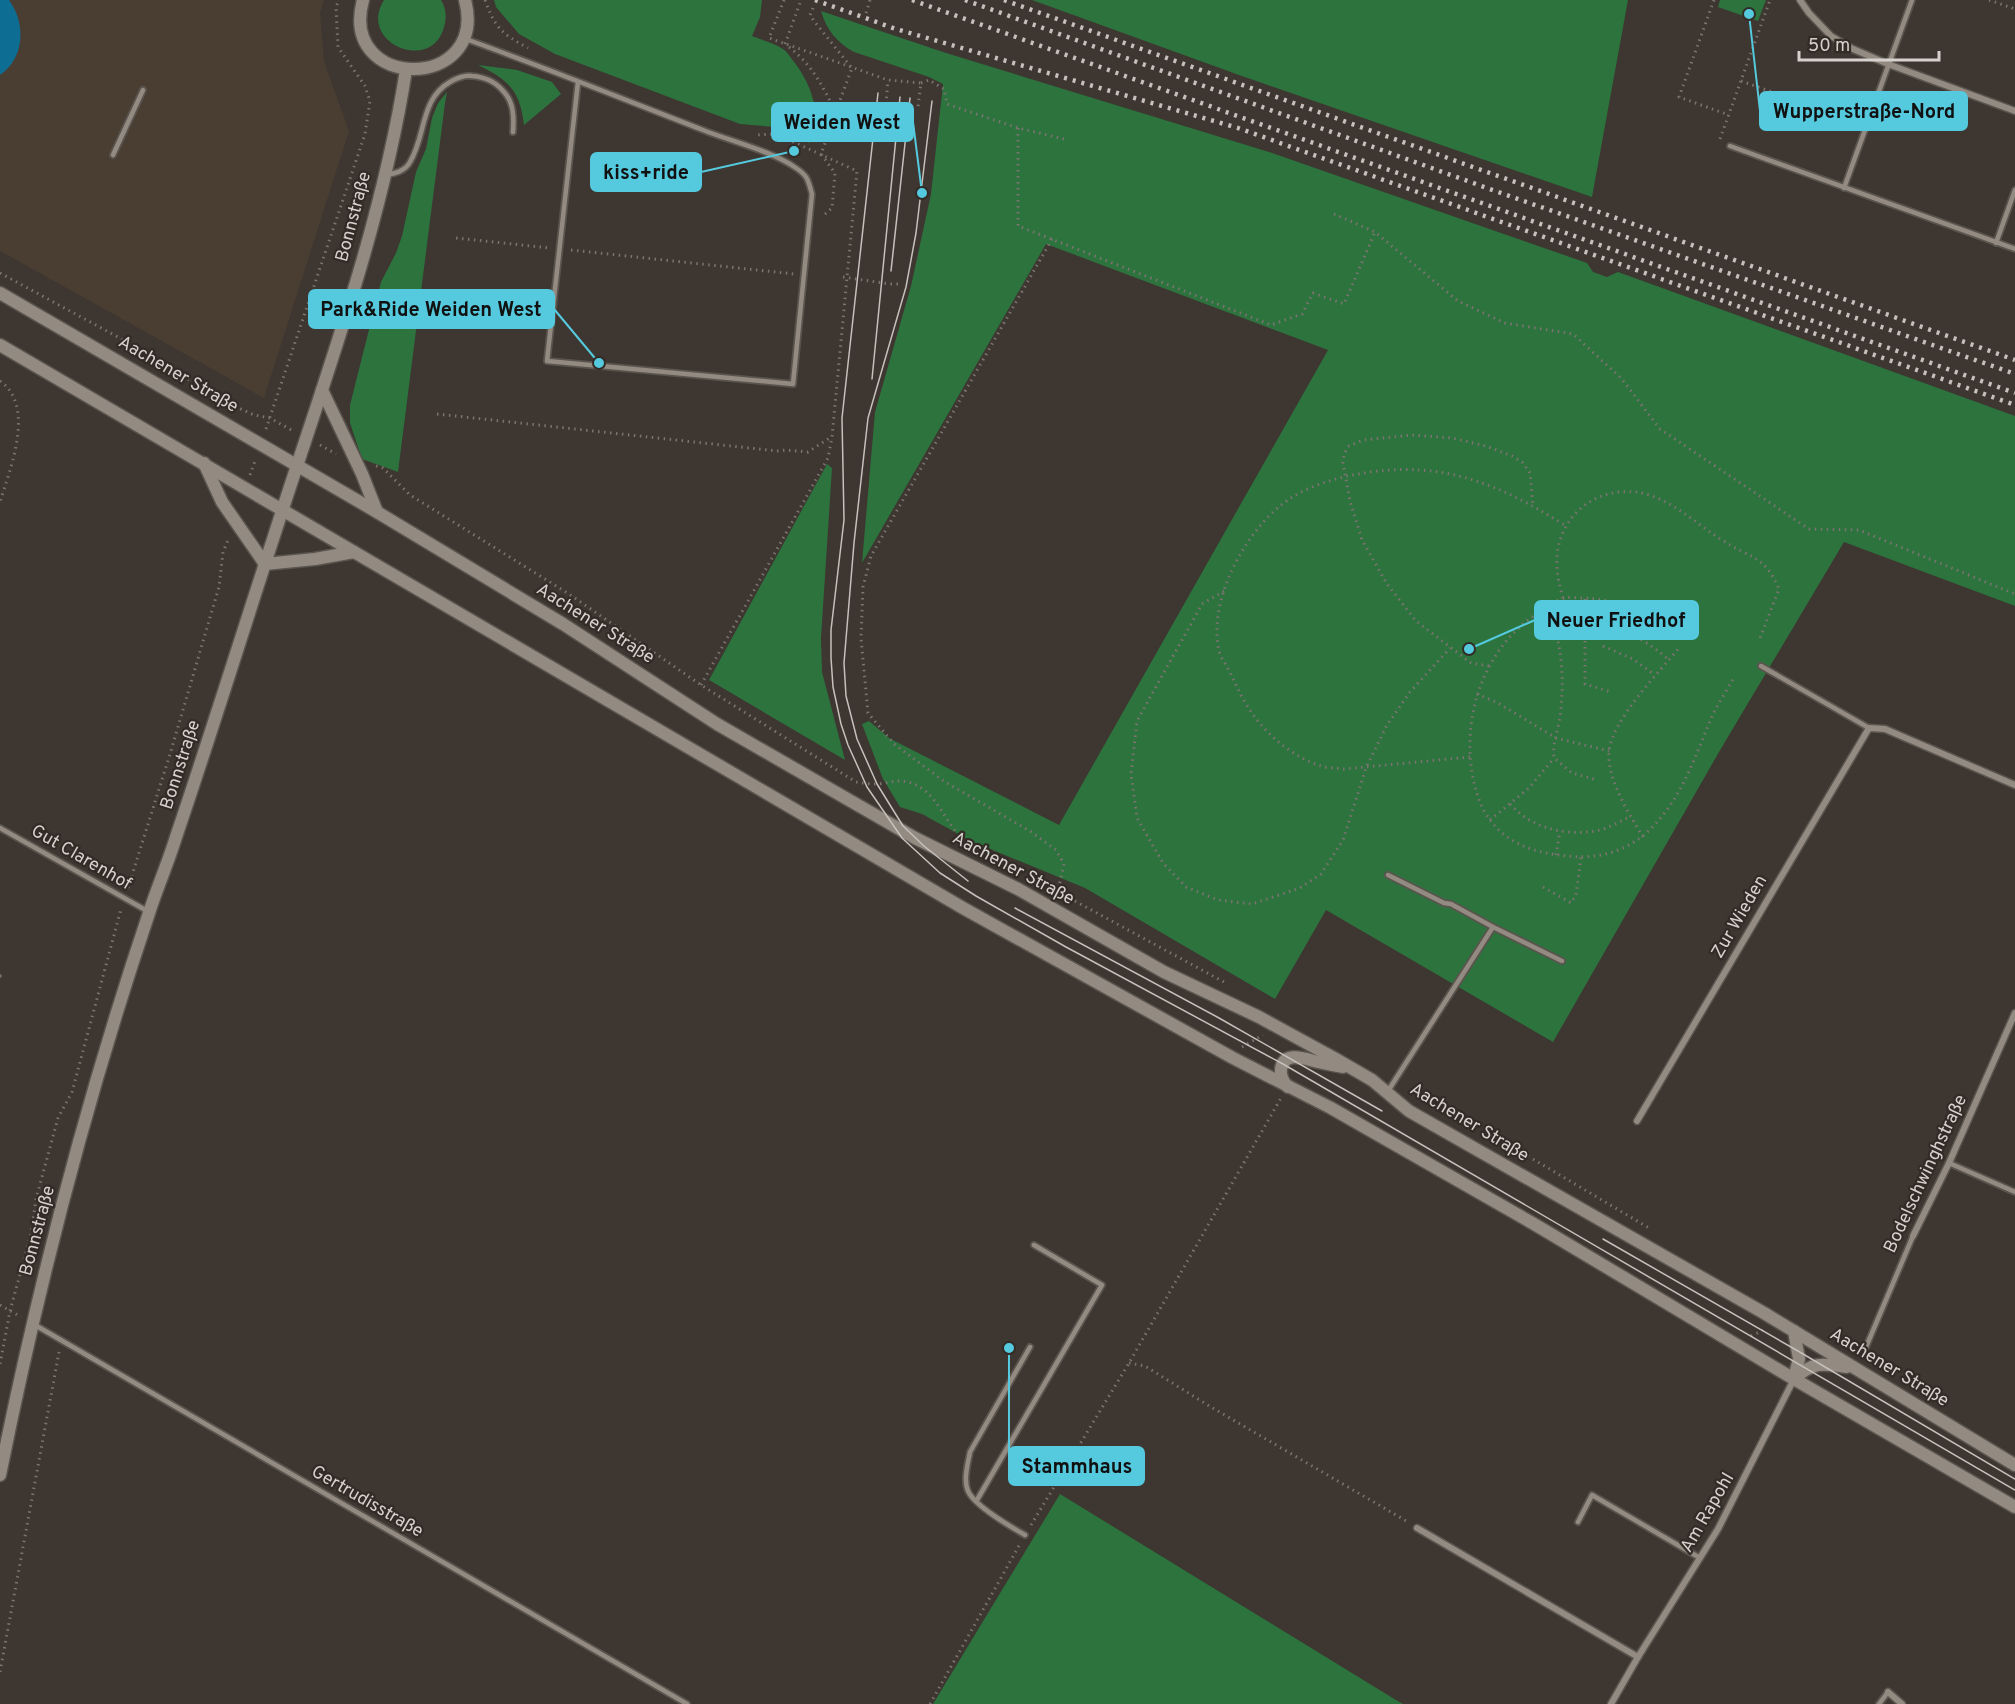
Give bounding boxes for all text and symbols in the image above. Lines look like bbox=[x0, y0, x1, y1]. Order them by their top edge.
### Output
scale bar bbox=[1799, 24, 1938, 62]
text: 50 m bbox=[1808, 35, 1850, 58]
callout: Wupperstraße-Nord bbox=[1760, 92, 1967, 130]
text: Wupperstraße-Nord bbox=[1773, 100, 1955, 126]
callout: Weiden West bbox=[772, 103, 913, 141]
text: Weiden West bbox=[784, 111, 901, 137]
callout: kiss+ride bbox=[591, 153, 701, 191]
text: kiss+ride bbox=[603, 161, 689, 187]
street label: Bonnstraße bbox=[331, 169, 377, 265]
callout: Park&Ride Weiden West bbox=[309, 290, 554, 328]
text: Park&Ride Weiden West bbox=[320, 298, 542, 324]
street label: Aachener Straße bbox=[114, 331, 242, 419]
street label: Aachener Straße bbox=[532, 578, 658, 670]
callout: Neuer Friedhof bbox=[1535, 601, 1698, 639]
text: Neuer Friedhof bbox=[1547, 609, 1685, 635]
street label: Bonnstraße bbox=[156, 717, 206, 813]
street label: Gut Clarenhof bbox=[27, 820, 135, 896]
street label: Aachener Straße bbox=[948, 827, 1078, 911]
street label: Zur Wieden bbox=[1707, 871, 1773, 963]
street label: Aachener Straße bbox=[1405, 1078, 1533, 1168]
street label: Bodelschwinghstraße bbox=[1879, 1091, 1973, 1257]
street label: Bonnstraße bbox=[15, 1183, 61, 1279]
street label: Aachener Straße bbox=[1825, 1323, 1953, 1413]
callout: Stammhaus bbox=[1009, 1447, 1144, 1485]
text: Stammhaus bbox=[1022, 1455, 1132, 1481]
street label: Gertrudisstraße bbox=[307, 1461, 427, 1543]
street label: Am Rapohl bbox=[1676, 1469, 1740, 1557]

